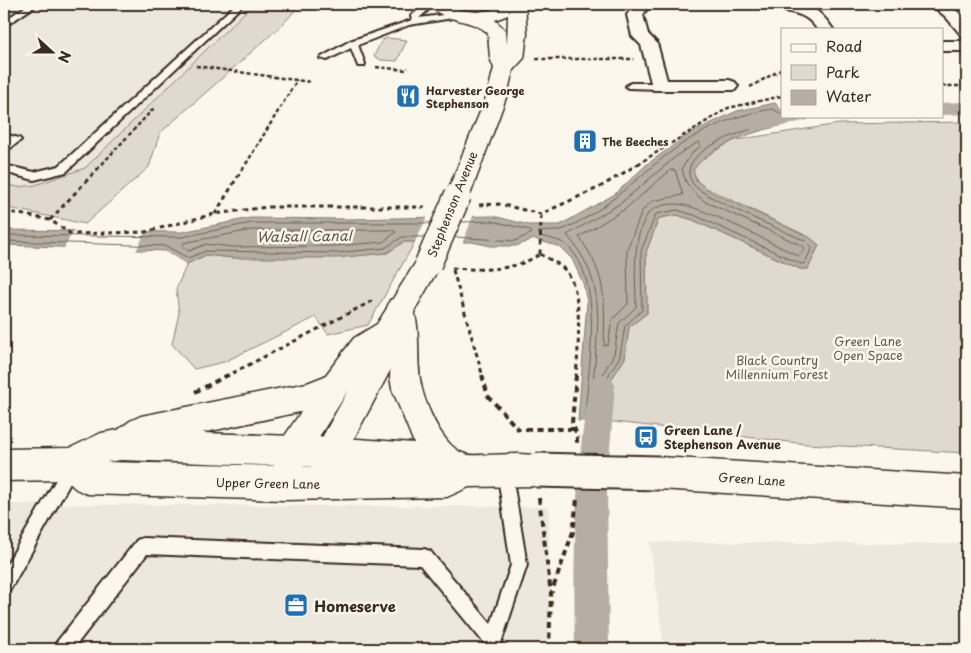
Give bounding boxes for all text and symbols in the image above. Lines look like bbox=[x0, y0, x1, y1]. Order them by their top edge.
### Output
north arrow bbox=[28, 28, 78, 78]
legend bbox=[781, 28, 944, 118]
text: Road bbox=[826, 34, 862, 57]
text: N bbox=[53, 48, 76, 66]
text: Park bbox=[826, 60, 860, 83]
place label: Harvester George Stephenson bbox=[426, 82, 524, 112]
restaurant icon: Harvester George Stephenson bbox=[395, 83, 421, 109]
text: Water bbox=[826, 84, 871, 107]
building icon: The Beeches bbox=[572, 128, 598, 154]
place label: The Beeches bbox=[602, 133, 669, 150]
street label: Stephenson Avenue bbox=[423, 148, 482, 260]
water label: Walsall Canal bbox=[256, 225, 354, 247]
park label: Green Lane Open Space bbox=[833, 332, 903, 364]
park label: Black Country Millennium Forest bbox=[726, 351, 829, 383]
place label: Green Lane / Stephenson Avenue bbox=[664, 421, 781, 453]
bus stop icon: Green Lane / Stephenson Avenue bbox=[633, 424, 659, 450]
street label: Green Lane bbox=[718, 468, 786, 490]
street label: Upper Green Lane bbox=[216, 473, 321, 493]
office icon: Homeserve bbox=[283, 592, 309, 618]
place label: Homeserve bbox=[314, 594, 396, 617]

